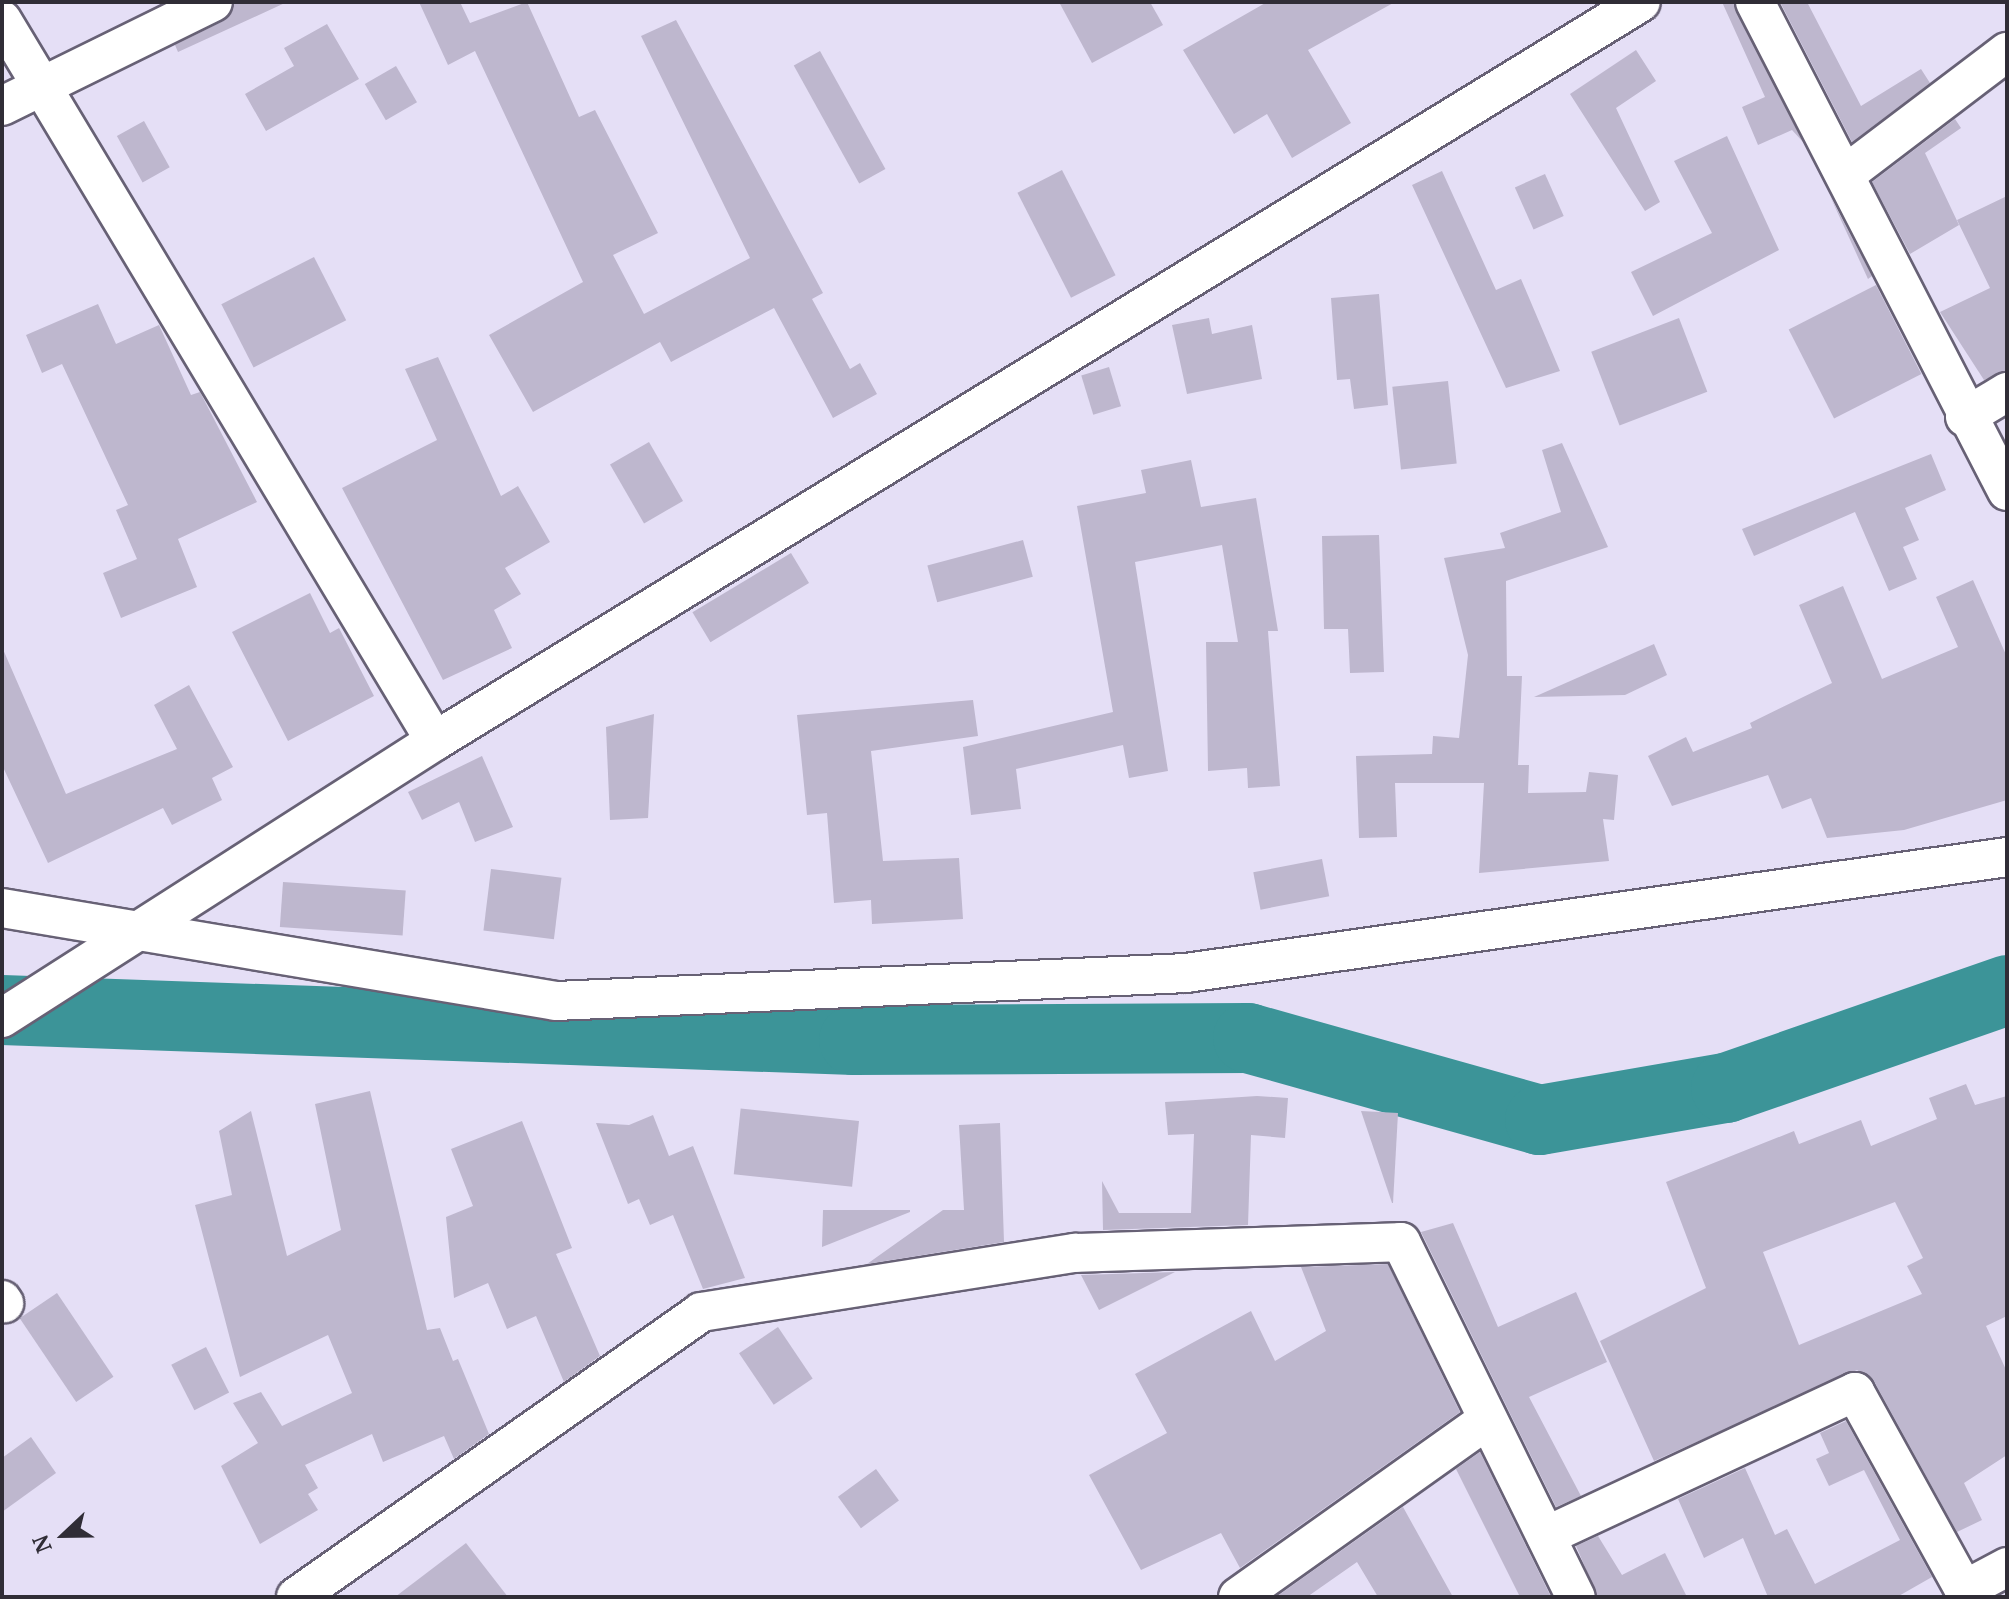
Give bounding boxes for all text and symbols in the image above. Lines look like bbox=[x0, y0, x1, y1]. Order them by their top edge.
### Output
north arrow bbox=[24, 1495, 104, 1575]
text: N bbox=[25, 1531, 58, 1557]

